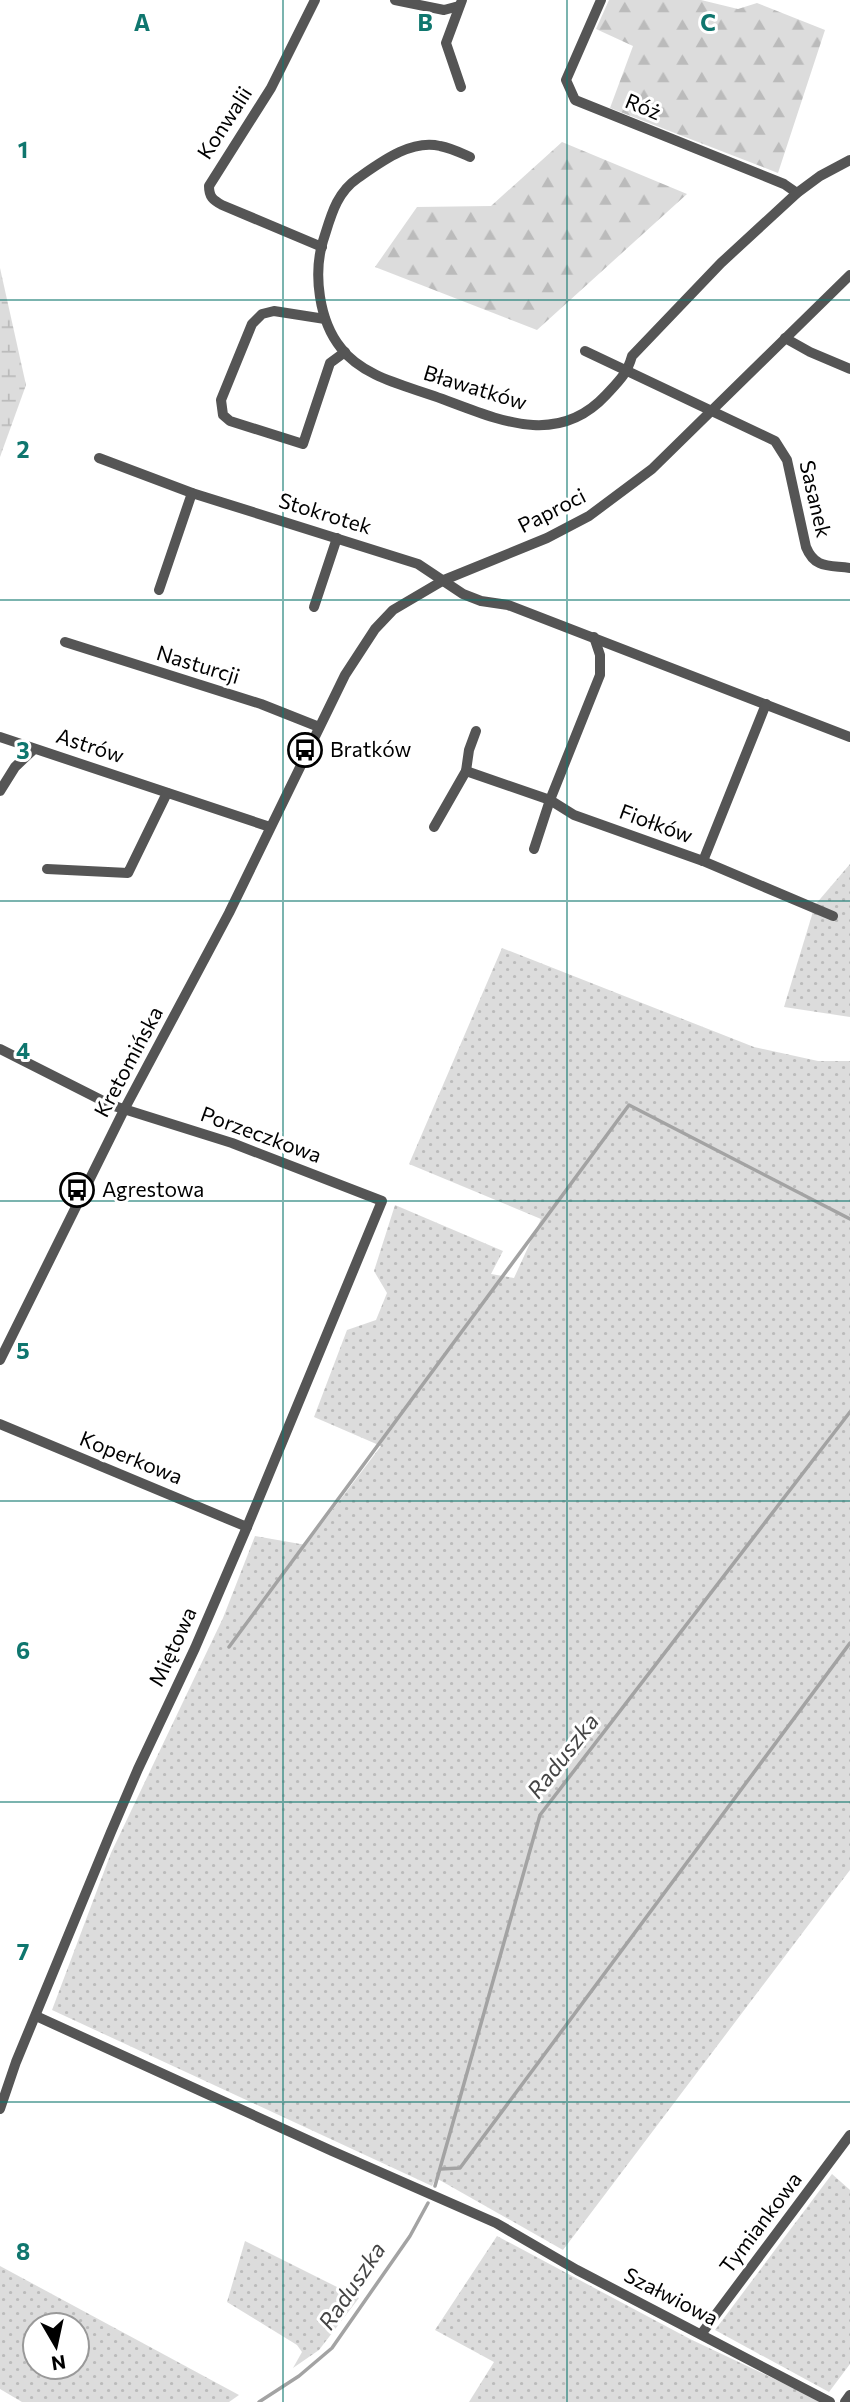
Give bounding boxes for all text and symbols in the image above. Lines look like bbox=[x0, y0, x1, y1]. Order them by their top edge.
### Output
text: A bbox=[134, 8, 151, 36]
text: B bbox=[417, 8, 433, 36]
text: C bbox=[700, 8, 716, 36]
street label: Konwalii bbox=[191, 81, 256, 163]
street label: Róż bbox=[622, 87, 665, 124]
text: 1 bbox=[18, 135, 28, 163]
street label: Bławatków bbox=[421, 359, 530, 414]
text: 2 bbox=[16, 435, 30, 463]
street label: Sasanek bbox=[795, 458, 837, 540]
street label: Paproci bbox=[513, 482, 589, 537]
street label: Stokrotek bbox=[276, 487, 375, 539]
street label: Nasturcji bbox=[154, 639, 243, 688]
street label: Astrów bbox=[53, 722, 128, 767]
bus stop icon: Bratków bbox=[286, 731, 324, 769]
text: 3 bbox=[16, 736, 30, 764]
place label: Bratków bbox=[330, 736, 411, 761]
street label: Fiołków bbox=[616, 798, 697, 847]
street label: Kretomińska bbox=[88, 1002, 167, 1121]
text: 4 bbox=[16, 1036, 30, 1064]
street label: Porzeczkowa bbox=[198, 1100, 325, 1167]
bus stop icon: Agrestowa bbox=[58, 1171, 96, 1209]
place label: Agrestowa bbox=[102, 1176, 204, 1201]
text: 5 bbox=[16, 1336, 30, 1364]
street label: Koperkowa bbox=[77, 1425, 187, 1489]
street label: Miętowa bbox=[142, 1603, 201, 1690]
text: 6 bbox=[16, 1636, 30, 1664]
water label: Raduszka bbox=[520, 1707, 604, 1803]
text: 7 bbox=[17, 1937, 29, 1965]
street label: Tymiankowa bbox=[714, 2167, 806, 2278]
water label: Raduszka bbox=[312, 2236, 391, 2335]
text: 8 bbox=[16, 2237, 30, 2265]
street label: Szałwiowa bbox=[621, 2261, 723, 2330]
north arrow bbox=[21, 2311, 91, 2381]
text: N bbox=[50, 2351, 68, 2376]

